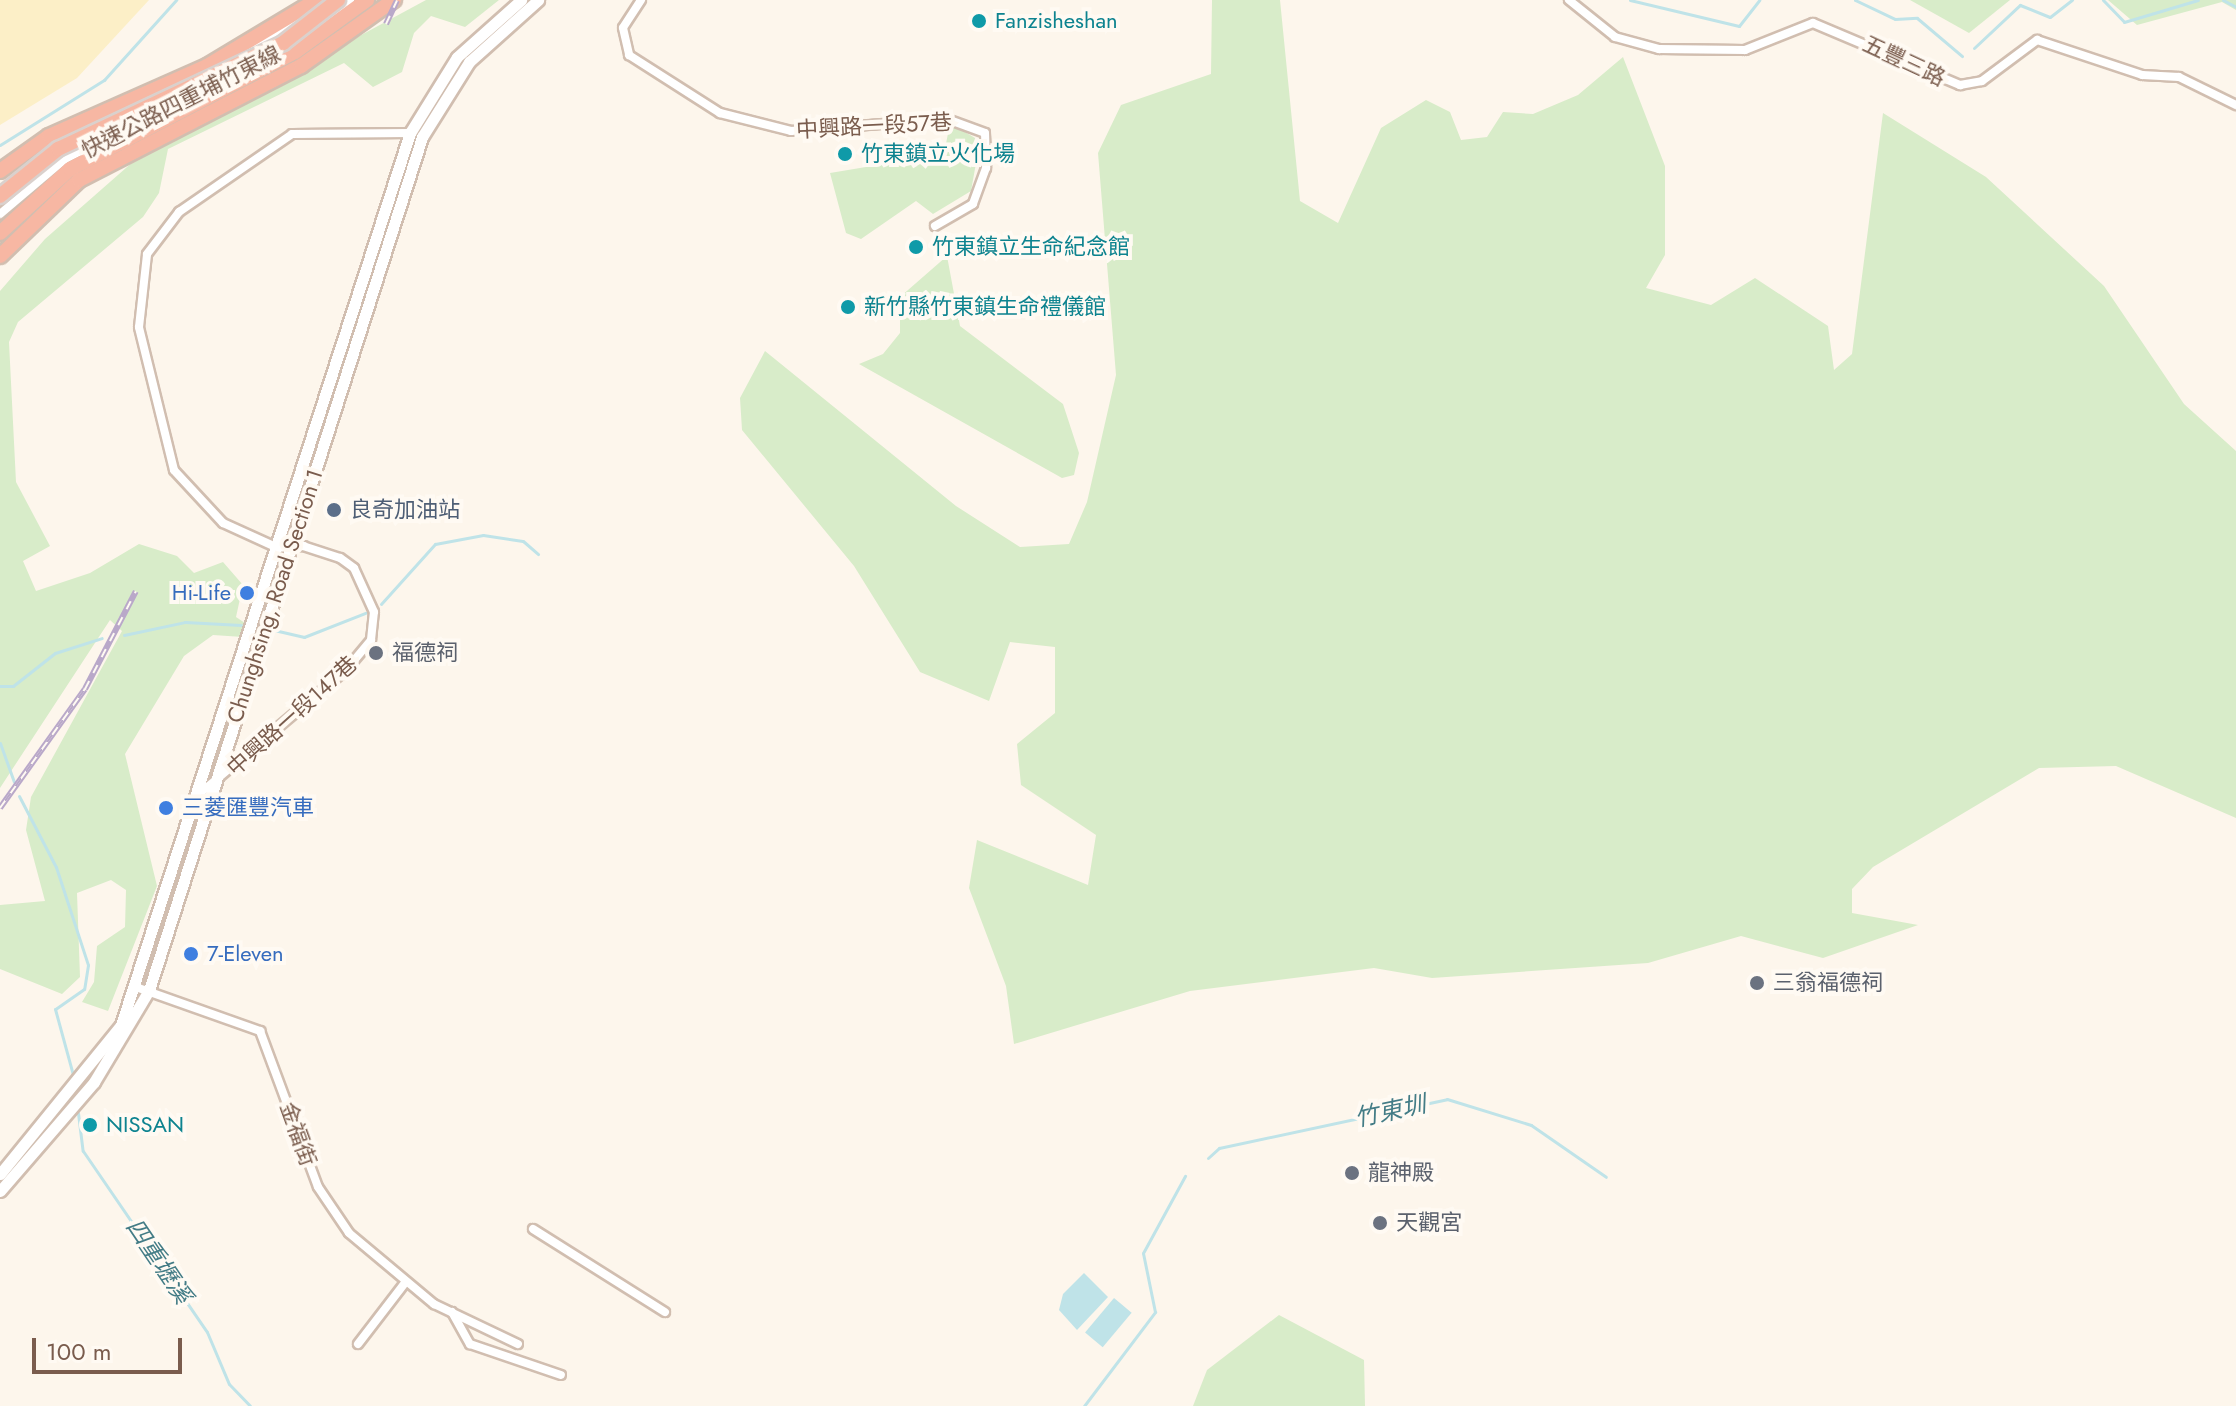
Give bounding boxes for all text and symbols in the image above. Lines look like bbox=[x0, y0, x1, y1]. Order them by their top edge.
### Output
place label: Fanzisheshan bbox=[995, 8, 1118, 34]
marker: Fanzisheshan bbox=[970, 12, 988, 30]
street label: 五豐三路 bbox=[1859, 30, 1949, 92]
street label: 快速公路四重埔竹東線 bbox=[77, 40, 285, 164]
street label: 中興路一段57巷 bbox=[795, 109, 953, 143]
place label: 竹東鎮立火化場 bbox=[861, 141, 1015, 167]
marker: 竹東鎮立火化場 bbox=[836, 145, 854, 163]
place label: 竹東鎮立生命紀念館 bbox=[932, 234, 1130, 260]
marker: 竹東鎮立生命紀念館 bbox=[907, 238, 925, 256]
place label: 新竹縣竹東鎮生命禮儀館 bbox=[864, 294, 1106, 320]
marker: 新竹縣竹東鎮生命禮儀館 bbox=[839, 298, 857, 316]
street label: Chunghsing, Road Section 1 bbox=[222, 466, 328, 726]
place label: 良奇加油站 bbox=[350, 497, 460, 523]
marker: 良奇加油站 bbox=[325, 501, 343, 519]
place label: Hi-Life bbox=[172, 580, 231, 606]
marker: Hi-Life bbox=[238, 584, 256, 602]
place label: 福德祠 bbox=[392, 640, 458, 666]
marker: 福德祠 bbox=[367, 644, 385, 662]
street label: 中興路一段147巷 bbox=[221, 651, 363, 781]
place label: 三菱匯豐汽車 bbox=[182, 795, 314, 821]
marker: 三菱匯豐汽車 bbox=[157, 799, 175, 817]
place label: 7-Eleven bbox=[207, 941, 284, 967]
marker: 7-Eleven bbox=[182, 945, 200, 963]
place label: 三翁福德祠 bbox=[1773, 970, 1883, 996]
marker: 三翁福德祠 bbox=[1748, 974, 1766, 992]
water label: 竹東圳 bbox=[1352, 1089, 1428, 1133]
street label: 金福街 bbox=[274, 1098, 322, 1170]
place label: NISSAN bbox=[106, 1112, 184, 1138]
marker: NISSAN bbox=[81, 1116, 99, 1134]
place label: 龍神殿 bbox=[1368, 1160, 1434, 1186]
marker: 龍神殿 bbox=[1343, 1164, 1361, 1182]
place label: 天觀宮 bbox=[1396, 1210, 1462, 1236]
water label: 四重壢溪 bbox=[120, 1213, 198, 1309]
marker: 天觀宮 bbox=[1371, 1214, 1389, 1232]
scale bar bbox=[36, 1322, 186, 1372]
text: 100 m bbox=[46, 1334, 112, 1369]

